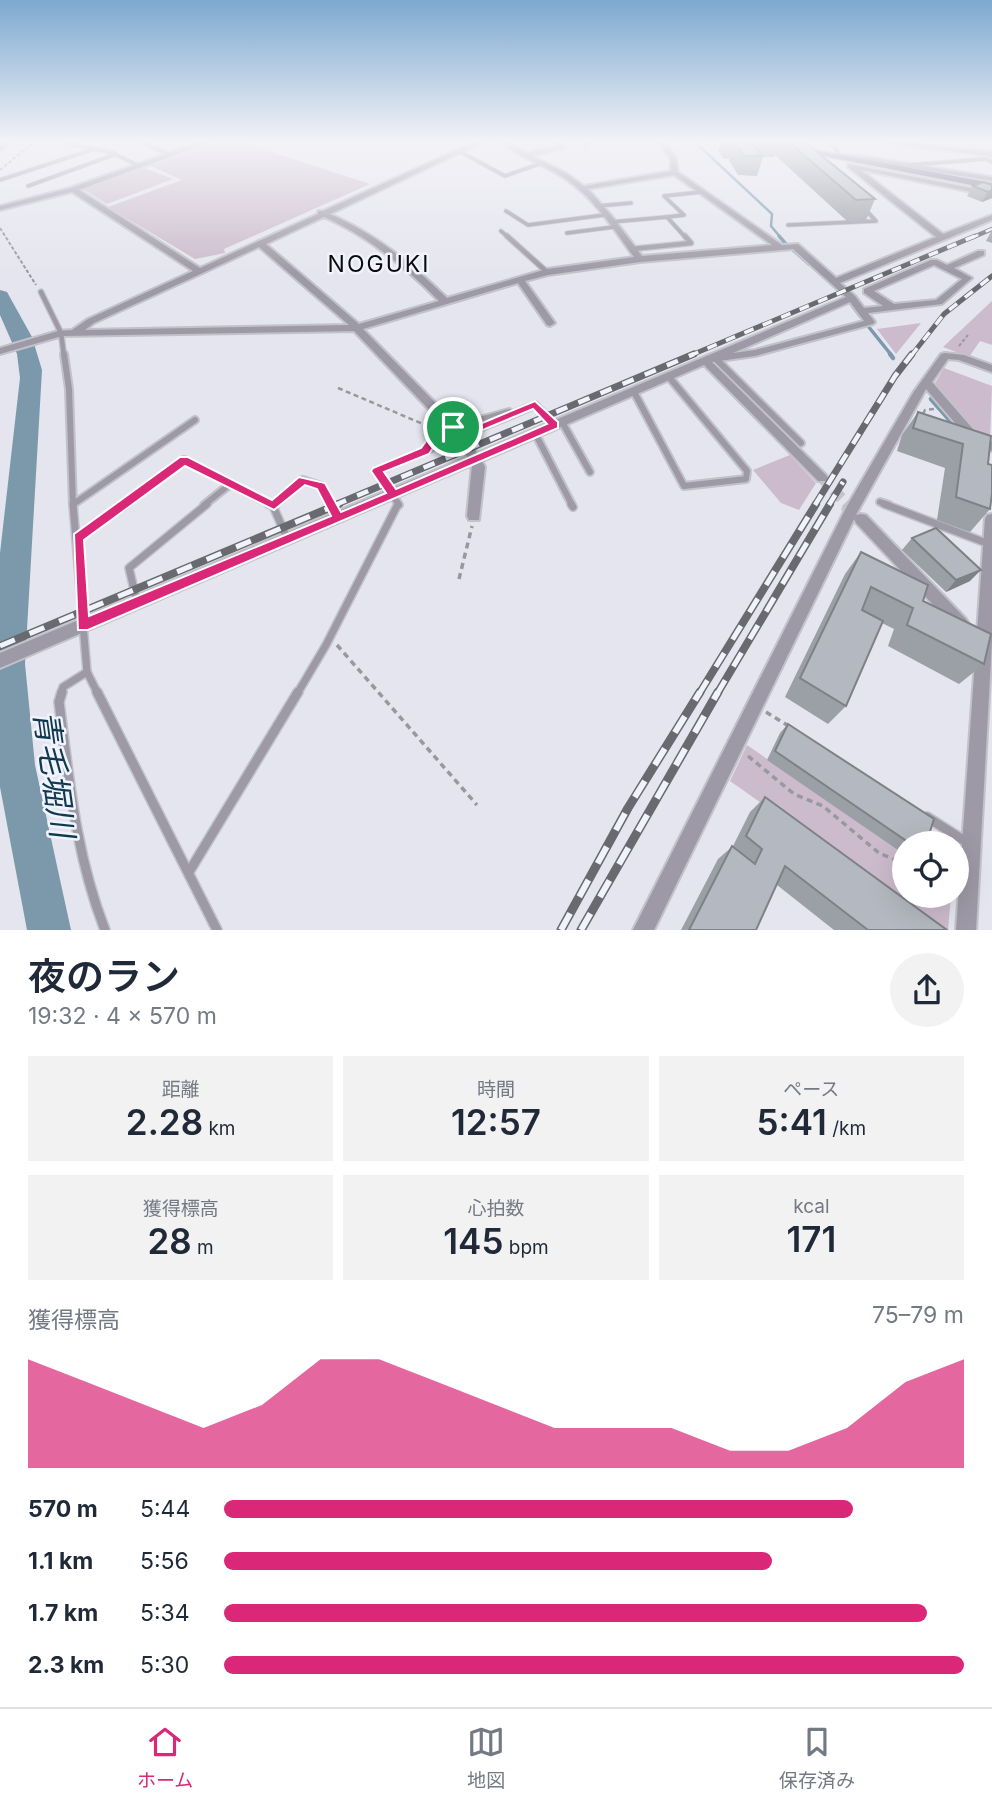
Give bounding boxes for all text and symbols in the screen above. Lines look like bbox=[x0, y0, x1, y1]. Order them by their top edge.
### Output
district label: NOGUKI bbox=[328, 250, 430, 278]
pin bbox=[423, 397, 483, 457]
icon: arrive bbox=[434, 408, 472, 446]
water label: 青毛堀川 bbox=[26, 708, 83, 843]
map controls bbox=[892, 831, 969, 908]
button: locate bbox=[892, 831, 969, 908]
text: 夜のラン bbox=[28, 953, 180, 999]
button: share bbox=[890, 953, 964, 1027]
text: 19:32 · 4 × 570 m bbox=[28, 1002, 217, 1030]
text: 距離 bbox=[162, 1078, 200, 1101]
text: 時間 bbox=[477, 1078, 515, 1101]
text: ペース bbox=[783, 1078, 839, 1101]
text: 2.28 bbox=[126, 1101, 203, 1143]
text: 12:57 bbox=[451, 1101, 541, 1143]
text: 5:41 bbox=[757, 1101, 827, 1143]
text: km bbox=[203, 1117, 235, 1140]
text: /km bbox=[827, 1117, 866, 1140]
text: kcal bbox=[793, 1195, 829, 1218]
text: 獲得標高 bbox=[143, 1197, 219, 1220]
text: 心拍数 bbox=[467, 1197, 525, 1220]
text: 171 bbox=[786, 1218, 836, 1260]
text: 28 bbox=[148, 1220, 192, 1262]
text: 145 bbox=[443, 1220, 503, 1262]
text: m bbox=[192, 1236, 214, 1259]
text: bpm bbox=[503, 1236, 549, 1259]
text: 75–79 m bbox=[872, 1301, 964, 1329]
text: 獲得標高 bbox=[28, 1306, 120, 1334]
text: 570 m bbox=[28, 1495, 98, 1523]
text: 5:44 bbox=[140, 1495, 190, 1523]
text: 1.1 km bbox=[28, 1547, 93, 1575]
text: 5:56 bbox=[140, 1547, 189, 1575]
text: 1.7 km bbox=[28, 1599, 98, 1627]
text: 5:34 bbox=[140, 1599, 190, 1627]
text: 2.3 km bbox=[28, 1651, 104, 1679]
text: 5:30 bbox=[140, 1651, 189, 1679]
tab: ホーム bbox=[137, 1723, 193, 1792]
tab: 地図 bbox=[467, 1723, 505, 1792]
tab: 保存済み bbox=[779, 1723, 855, 1792]

